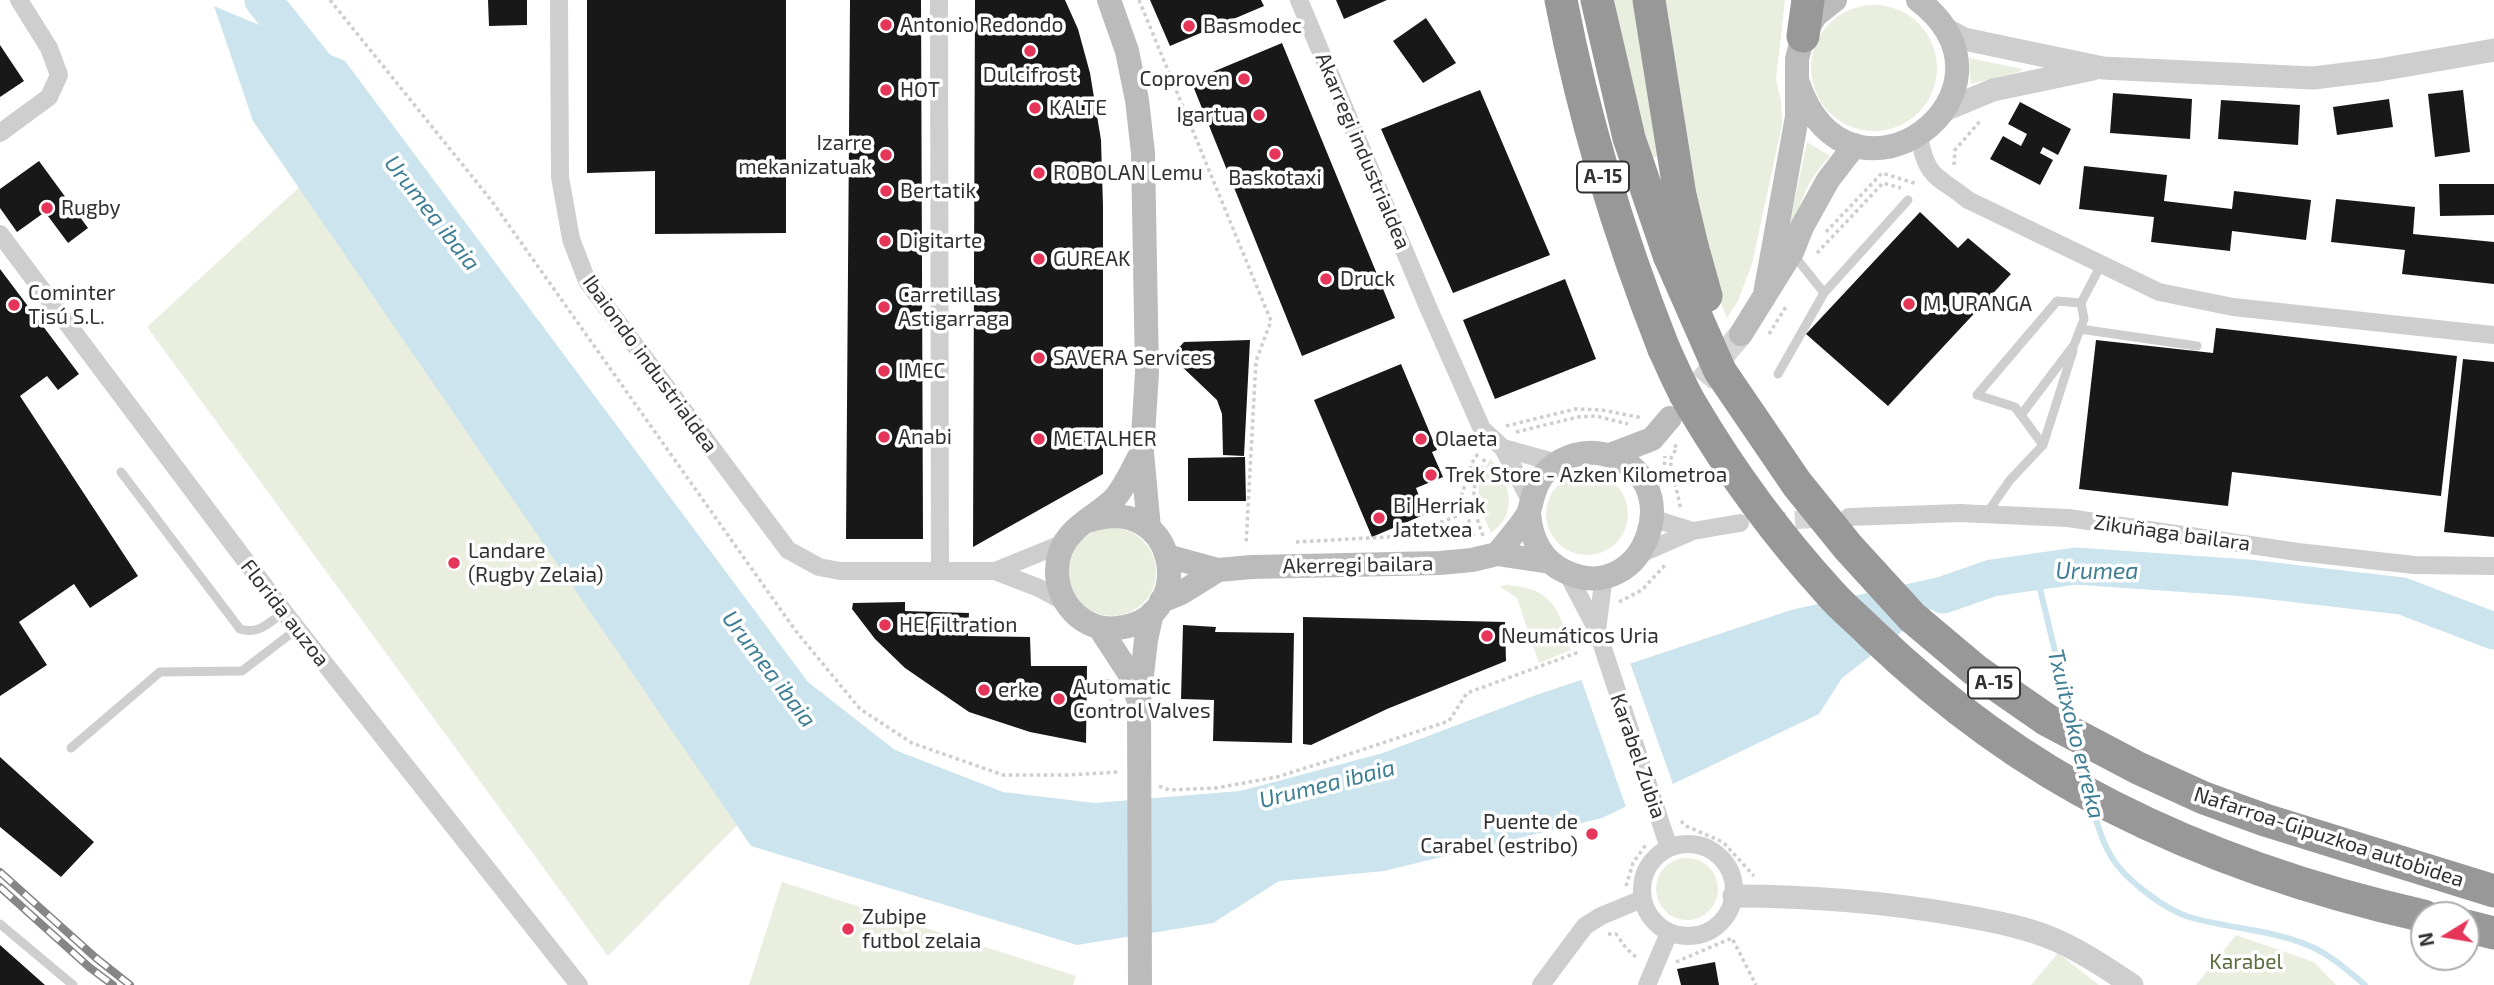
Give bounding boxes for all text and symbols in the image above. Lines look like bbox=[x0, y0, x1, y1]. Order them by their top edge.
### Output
place label: Antonio Redondo bbox=[900, 12, 1063, 38]
place label: Basmodec bbox=[1203, 13, 1302, 39]
marker: Antonio Redondo bbox=[878, 17, 894, 33]
marker: Basmodec bbox=[1181, 18, 1197, 34]
marker: Dulcifrost bbox=[1022, 43, 1038, 59]
street label: Akarregi industrialdea bbox=[1310, 49, 1416, 253]
place label: Dulcifrost bbox=[983, 62, 1077, 88]
place label: Coproven bbox=[1139, 66, 1230, 92]
marker: Coproven bbox=[1236, 71, 1252, 87]
place label: HOT bbox=[900, 77, 940, 103]
marker: HOT bbox=[878, 82, 894, 98]
place label: KALTE bbox=[1049, 95, 1107, 121]
marker: KALTE bbox=[1027, 100, 1043, 116]
place label: Igartua bbox=[1176, 102, 1245, 128]
marker: Igartua bbox=[1251, 107, 1267, 123]
place label: Izarre mekanizatuak bbox=[738, 130, 872, 180]
marker: Baskotaxi bbox=[1267, 146, 1283, 162]
marker: Izarre mekanizatuak bbox=[878, 147, 894, 163]
water label: Urumea ibaia bbox=[378, 150, 486, 276]
place label: ROBOLAN Lemu bbox=[1053, 160, 1203, 186]
road number: A-15 bbox=[1577, 162, 1629, 192]
marker: ROBOLAN Lemu bbox=[1031, 165, 1047, 181]
place label: Baskotaxi bbox=[1228, 165, 1322, 191]
place label: Bertatik bbox=[900, 178, 976, 204]
marker: Bertatik bbox=[878, 183, 894, 199]
place label: Rugby bbox=[61, 195, 121, 221]
marker: Rugby bbox=[39, 200, 55, 216]
place label: Digitarte bbox=[899, 228, 982, 254]
marker: Digitarte bbox=[877, 233, 893, 249]
place label: GUREAK bbox=[1053, 246, 1130, 272]
marker: GUREAK bbox=[1031, 251, 1047, 267]
place label: Druck bbox=[1340, 266, 1395, 292]
street label: Ibaiondo industrialdea bbox=[577, 270, 723, 458]
marker: Druck bbox=[1318, 271, 1334, 287]
place label: Cominter Tisú S.L. bbox=[28, 280, 115, 330]
place label: Carretillas Astigarraga bbox=[898, 282, 1010, 332]
place label: M. URANGA bbox=[1923, 291, 2032, 317]
marker: M. URANGA bbox=[1901, 296, 1917, 312]
marker: Cominter Tisú S.L. bbox=[6, 297, 22, 313]
marker: Carretillas Astigarraga bbox=[876, 299, 892, 315]
place label: SAVERA Services bbox=[1053, 345, 1212, 371]
marker: SAVERA Services bbox=[1031, 350, 1047, 366]
place label: IMEC bbox=[898, 358, 946, 384]
marker: IMEC bbox=[876, 363, 892, 379]
place label: Anabi bbox=[898, 424, 952, 450]
place label: METALHER bbox=[1053, 426, 1157, 452]
place label: Olaeta bbox=[1435, 426, 1498, 452]
marker: Anabi bbox=[876, 429, 892, 445]
marker: METALHER bbox=[1031, 431, 1047, 447]
marker: Olaeta bbox=[1413, 431, 1429, 447]
place label: Trek Store - Azken Kilometroa bbox=[1445, 462, 1727, 488]
marker: Trek Store - Azken Kilometroa bbox=[1423, 467, 1439, 483]
place label: Bi Herriak Jatetxea bbox=[1393, 493, 1485, 543]
marker: Bi Herriak Jatetxea bbox=[1371, 510, 1387, 526]
street label: Zikuñaga bailara bbox=[2092, 510, 2252, 556]
place label: Landare (Rugby Zelaia) bbox=[468, 538, 604, 588]
street label: Akerregi bailara bbox=[1282, 551, 1434, 579]
street label: Florida auzoa bbox=[235, 554, 335, 672]
marker: Landare (Rugby Zelaia) bbox=[446, 555, 462, 571]
water label: Urumea bbox=[2055, 557, 2139, 585]
water label: Urumea ibaia bbox=[716, 605, 822, 733]
place label: HE Filtration bbox=[899, 612, 1017, 638]
marker: HE Filtration bbox=[877, 617, 893, 633]
place label: Neumáticos Uria bbox=[1501, 623, 1659, 649]
marker: Neumáticos Uria bbox=[1479, 628, 1495, 644]
water label: Txuitxoko erreka bbox=[2042, 646, 2110, 822]
road number: A-15 bbox=[1968, 668, 2020, 698]
place label: Automatic Control Valves bbox=[1073, 674, 1211, 724]
place label: erke bbox=[998, 677, 1039, 703]
marker: erke bbox=[976, 682, 992, 698]
street label: Karabel Zubia bbox=[1605, 690, 1671, 822]
marker: Automatic Control Valves bbox=[1051, 691, 1067, 707]
water label: Urumea ibaia bbox=[1256, 754, 1398, 814]
street label: Nafarroa-Gipuzkoa autobidea bbox=[2191, 781, 2467, 893]
place label: Puente de Carabel (estribo) bbox=[1420, 809, 1578, 859]
marker: Puente de Carabel (estribo) bbox=[1584, 826, 1600, 842]
north arrow bbox=[2410, 901, 2480, 971]
place label: Zubipe futbol zelaia bbox=[862, 904, 981, 954]
marker: Zubipe futbol zelaia bbox=[840, 921, 856, 937]
text: N bbox=[2413, 931, 2438, 949]
park label: Karabel bbox=[2209, 949, 2283, 975]

